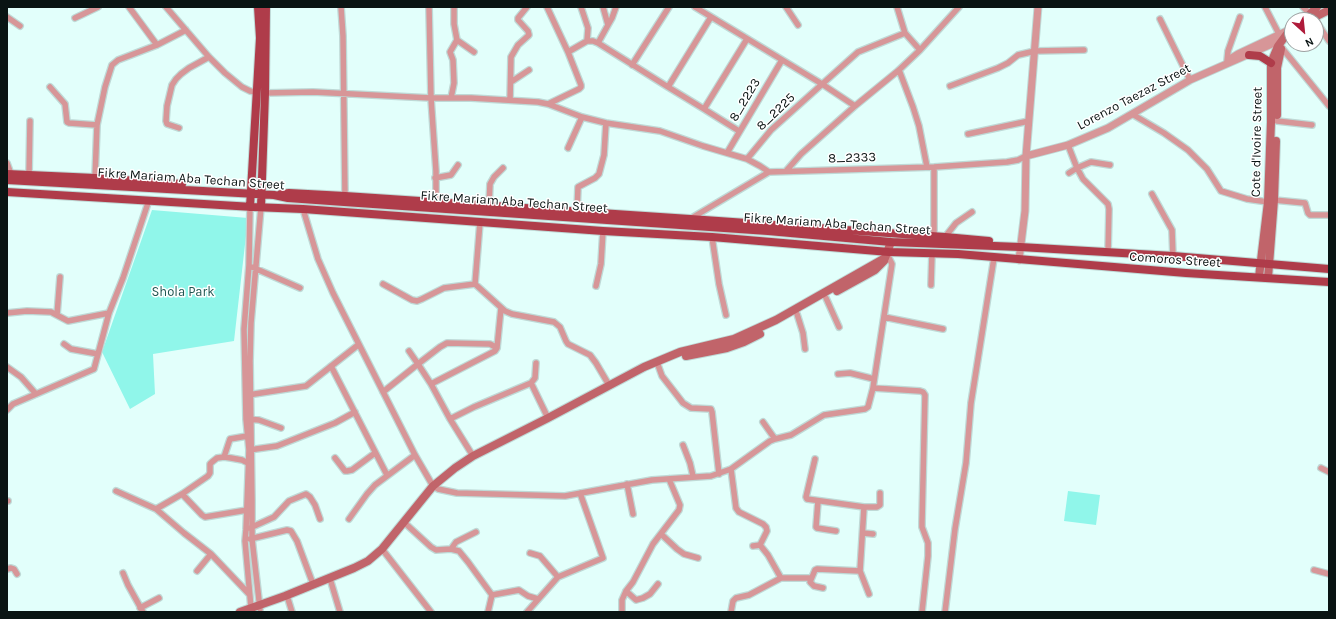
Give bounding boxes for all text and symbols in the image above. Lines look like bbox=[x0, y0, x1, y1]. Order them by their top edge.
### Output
north arrow bbox=[1284, 12, 1324, 52]
text: N bbox=[1303, 35, 1316, 50]
street label: Lorenzo Taezaz Street bbox=[1075, 60, 1193, 134]
street label: 8_2223 bbox=[726, 76, 764, 124]
street label: Cote d'Ivoire Street bbox=[1248, 87, 1266, 197]
street label: 8_2225 bbox=[754, 90, 798, 134]
street label: 8_2333 bbox=[828, 149, 876, 167]
street label: Fikre Mariam Aba Techan Street bbox=[97, 165, 285, 193]
street label: Fikre Mariam Aba Techan Street bbox=[420, 188, 608, 216]
street label: Fikre Mariam Aba Techan Street bbox=[743, 210, 931, 238]
street label: Comoros Street bbox=[1129, 249, 1221, 271]
park label: Shola Park bbox=[151, 284, 215, 300]

